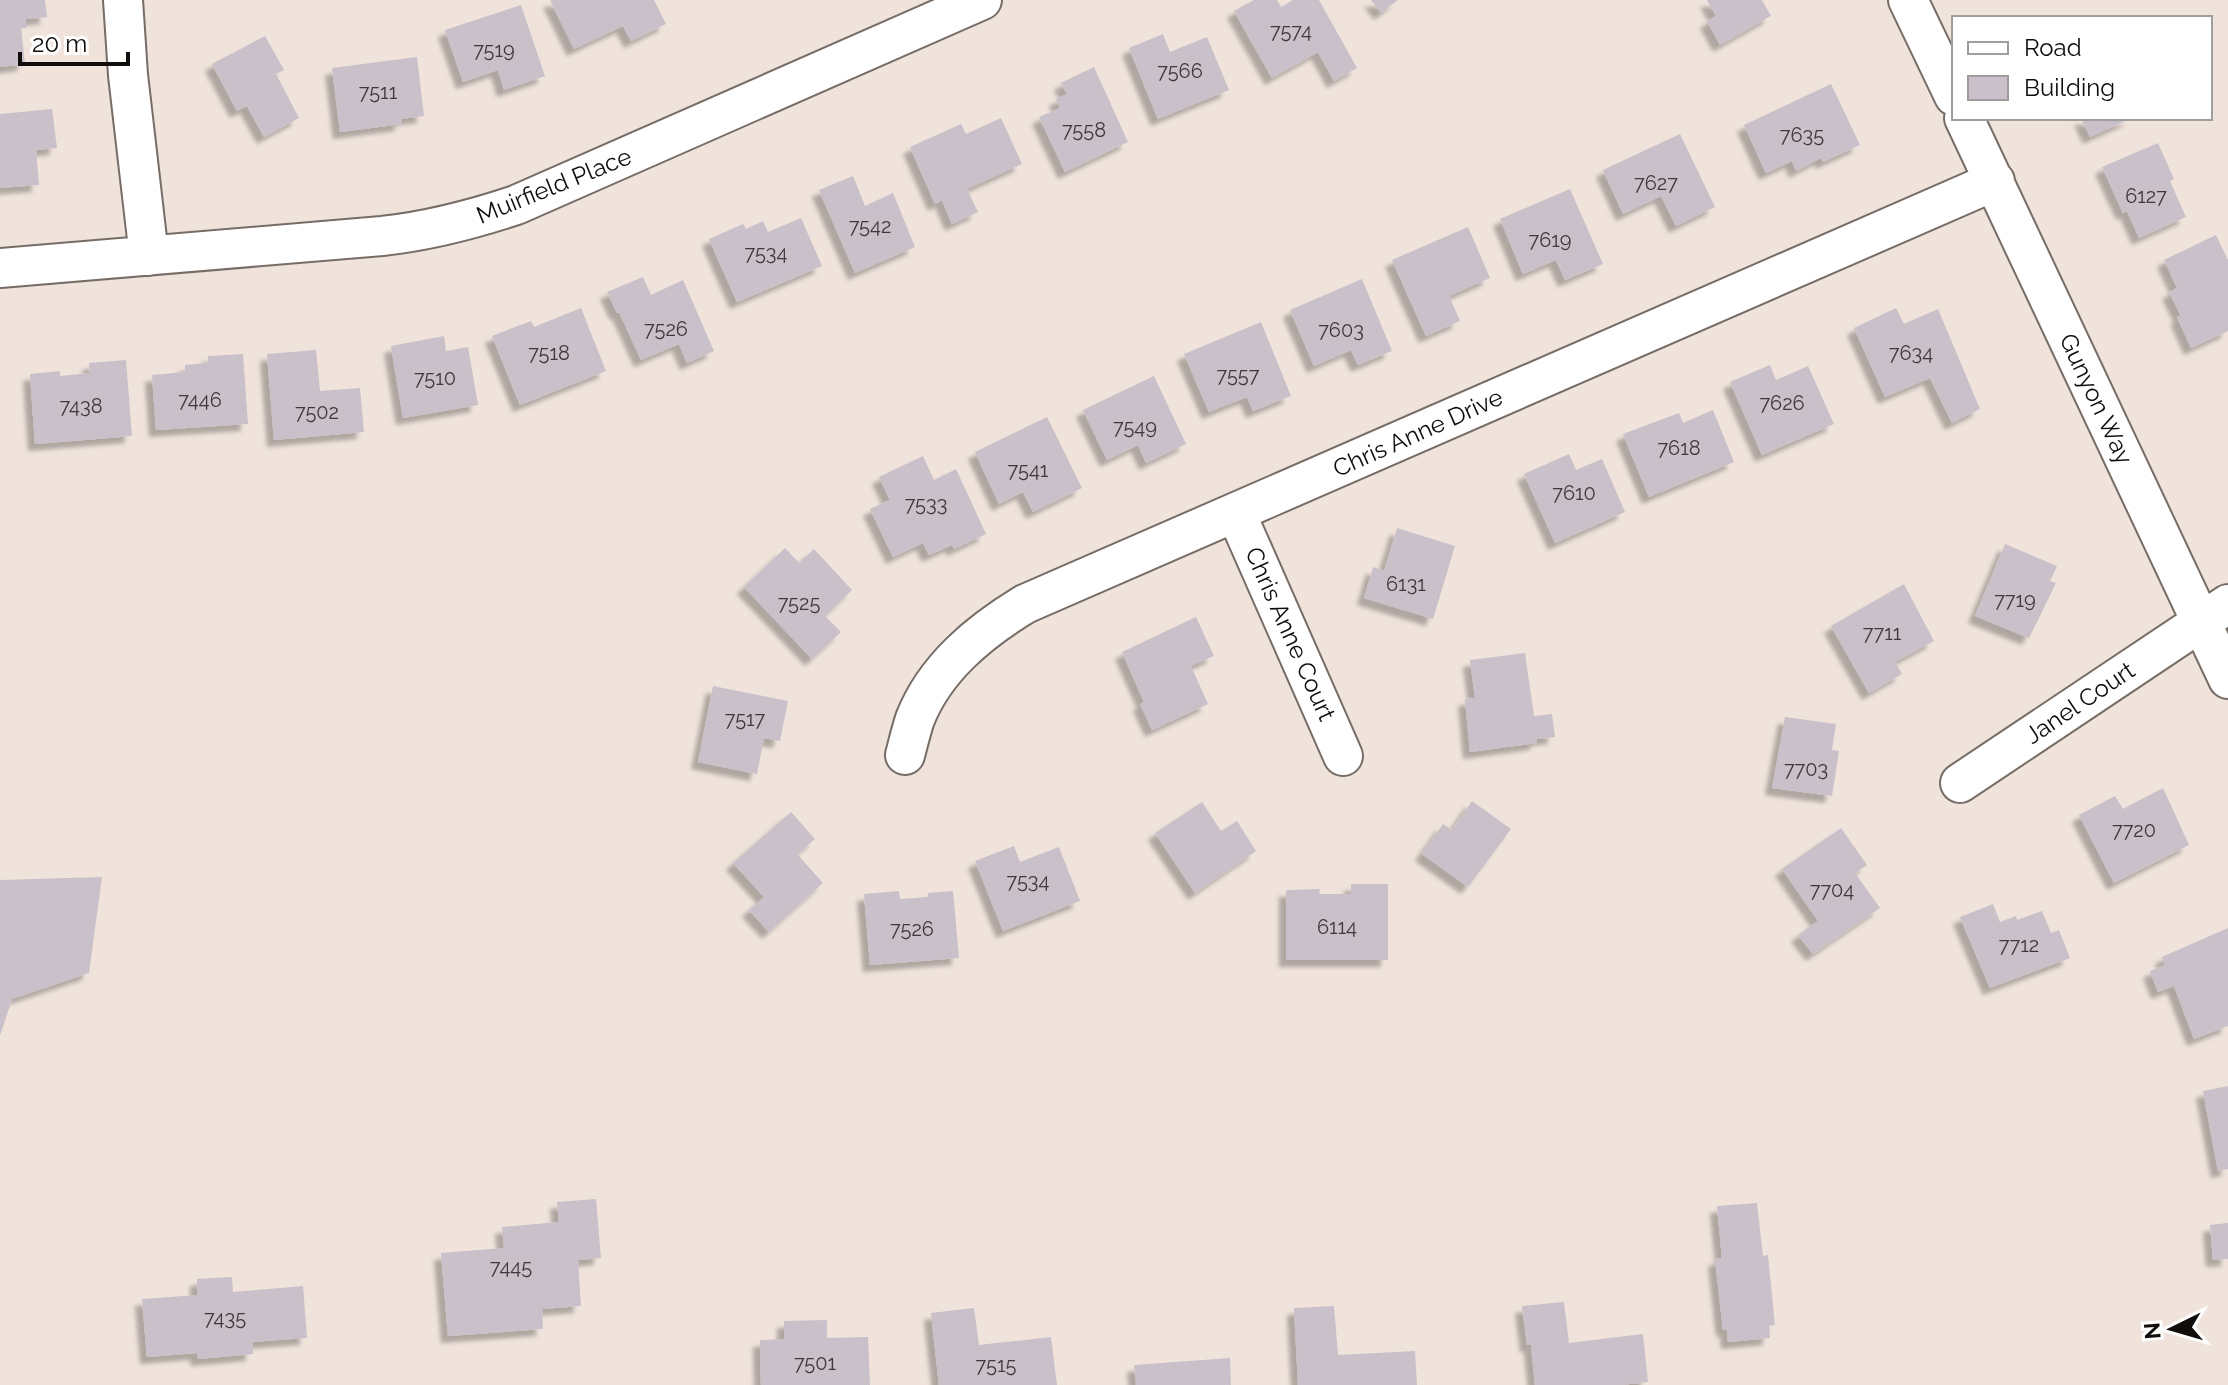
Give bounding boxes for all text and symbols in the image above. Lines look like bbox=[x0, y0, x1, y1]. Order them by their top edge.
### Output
scale bar bbox=[20, 16, 128, 66]
legend bbox=[1952, 16, 2212, 120]
house number: 7574 bbox=[1270, 19, 1312, 43]
text: 20 m bbox=[32, 29, 87, 58]
text: Road bbox=[2024, 33, 2082, 62]
house number: 7519 bbox=[473, 38, 515, 62]
house number: 7566 bbox=[1157, 59, 1203, 83]
text: Building bbox=[2024, 73, 2115, 102]
house number: 7511 bbox=[359, 80, 398, 104]
house number: 7558 bbox=[1062, 118, 1106, 142]
house number: 7635 bbox=[1780, 123, 1824, 147]
street label: Muirfield Place bbox=[472, 141, 635, 230]
house number: 7627 bbox=[1634, 171, 1678, 195]
house number: 6127 bbox=[2125, 184, 2167, 208]
house number: 7542 bbox=[849, 214, 891, 238]
house number: 7619 bbox=[1528, 228, 1572, 252]
house number: 7534 bbox=[745, 241, 788, 265]
house number: 7526 bbox=[644, 317, 688, 341]
house number: 7603 bbox=[1318, 318, 1364, 342]
street label: Gunyon Way bbox=[2054, 329, 2139, 469]
house number: 7518 bbox=[528, 341, 570, 365]
house number: 7634 bbox=[1889, 341, 1933, 365]
house number: 7557 bbox=[1217, 363, 1260, 387]
house number: 7510 bbox=[414, 366, 456, 390]
street label: Chris Anne Drive bbox=[1328, 382, 1507, 483]
house number: 7446 bbox=[178, 388, 222, 412]
house number: 7626 bbox=[1759, 391, 1805, 415]
house number: 7438 bbox=[59, 394, 103, 418]
house number: 7502 bbox=[295, 400, 339, 424]
house number: 7549 bbox=[1113, 415, 1157, 439]
house number: 7618 bbox=[1657, 436, 1701, 460]
house number: 7541 bbox=[1008, 458, 1049, 482]
house number: 7610 bbox=[1552, 481, 1596, 505]
house number: 7533 bbox=[905, 492, 947, 516]
street label: Chris Anne Court bbox=[1239, 542, 1342, 725]
house number: 6131 bbox=[1386, 572, 1426, 596]
house number: 7719 bbox=[1994, 588, 2036, 612]
house number: 7525 bbox=[778, 591, 820, 615]
house number: 7711 bbox=[1863, 621, 1902, 645]
street label: Janel Court bbox=[2019, 655, 2140, 750]
house number: 7517 bbox=[725, 707, 766, 731]
house number: 7703 bbox=[1784, 757, 1828, 781]
house number: 7720 bbox=[2112, 818, 2156, 842]
house number: 7534 bbox=[1007, 869, 1050, 893]
house number: 7704 bbox=[1810, 878, 1854, 902]
house number: 6114 bbox=[1317, 915, 1357, 939]
house number: 7526 bbox=[890, 917, 934, 941]
house number: 7712 bbox=[1999, 933, 2039, 957]
house number: 7445 bbox=[490, 1255, 532, 1279]
north arrow bbox=[2132, 1289, 2212, 1369]
house number: 7435 bbox=[204, 1306, 246, 1330]
text: N bbox=[2138, 1321, 2166, 1340]
house number: 7501 bbox=[794, 1351, 836, 1375]
house number: 7515 bbox=[976, 1353, 1016, 1377]

